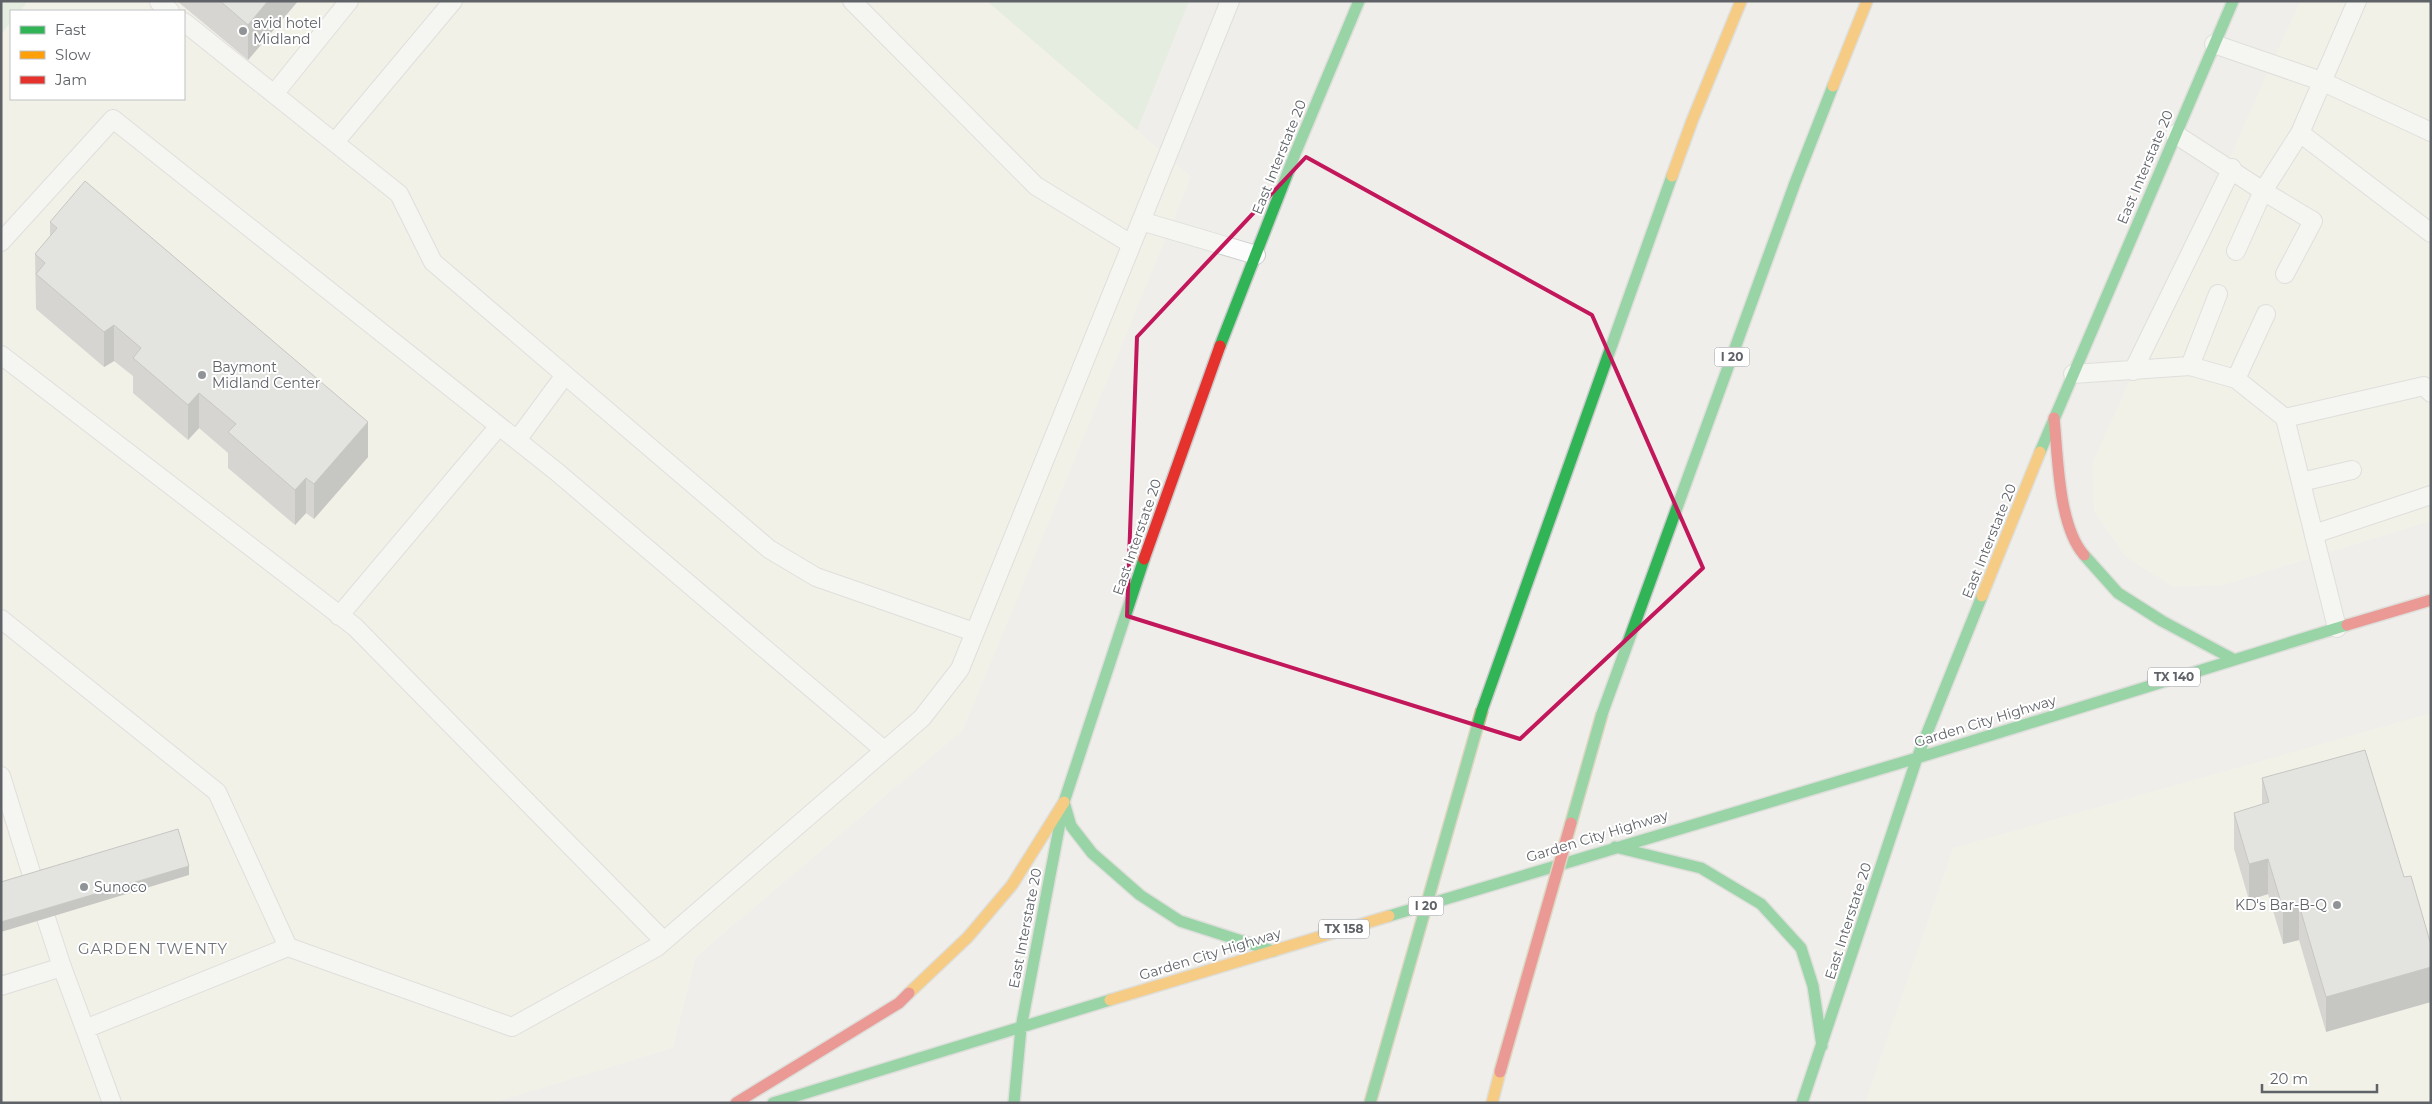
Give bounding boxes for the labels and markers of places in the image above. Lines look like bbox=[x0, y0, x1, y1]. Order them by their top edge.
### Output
place label: avid hotel Midland bbox=[253, 14, 322, 48]
marker: avid hotel Midland bbox=[237, 25, 249, 37]
place label: Baymont Midland Center bbox=[212, 358, 321, 392]
marker: Baymont Midland Center bbox=[196, 369, 208, 381]
place label: Sunoco bbox=[94, 878, 147, 896]
marker: Sunoco bbox=[78, 881, 90, 893]
place label: KD's Bar-B-Q bbox=[2235, 896, 2327, 914]
marker: KD's Bar-B-Q bbox=[2331, 899, 2343, 911]

